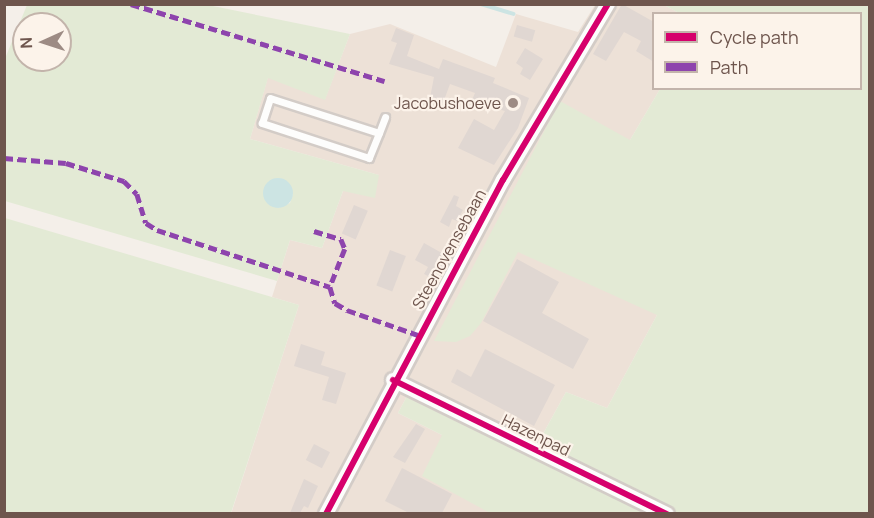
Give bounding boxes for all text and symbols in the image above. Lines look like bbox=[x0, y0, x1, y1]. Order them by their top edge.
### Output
north arrow bbox=[12, 12, 72, 72]
legend bbox=[652, 12, 862, 90]
text: Cycle path bbox=[710, 25, 799, 49]
text: N bbox=[15, 37, 37, 49]
text: Path bbox=[710, 55, 748, 79]
place label: Jacobushoeve bbox=[394, 93, 501, 113]
marker: Jacobushoeve bbox=[506, 96, 520, 110]
street label: Steenovensebaan bbox=[408, 186, 490, 312]
street label: Hazenpad bbox=[498, 410, 574, 460]

